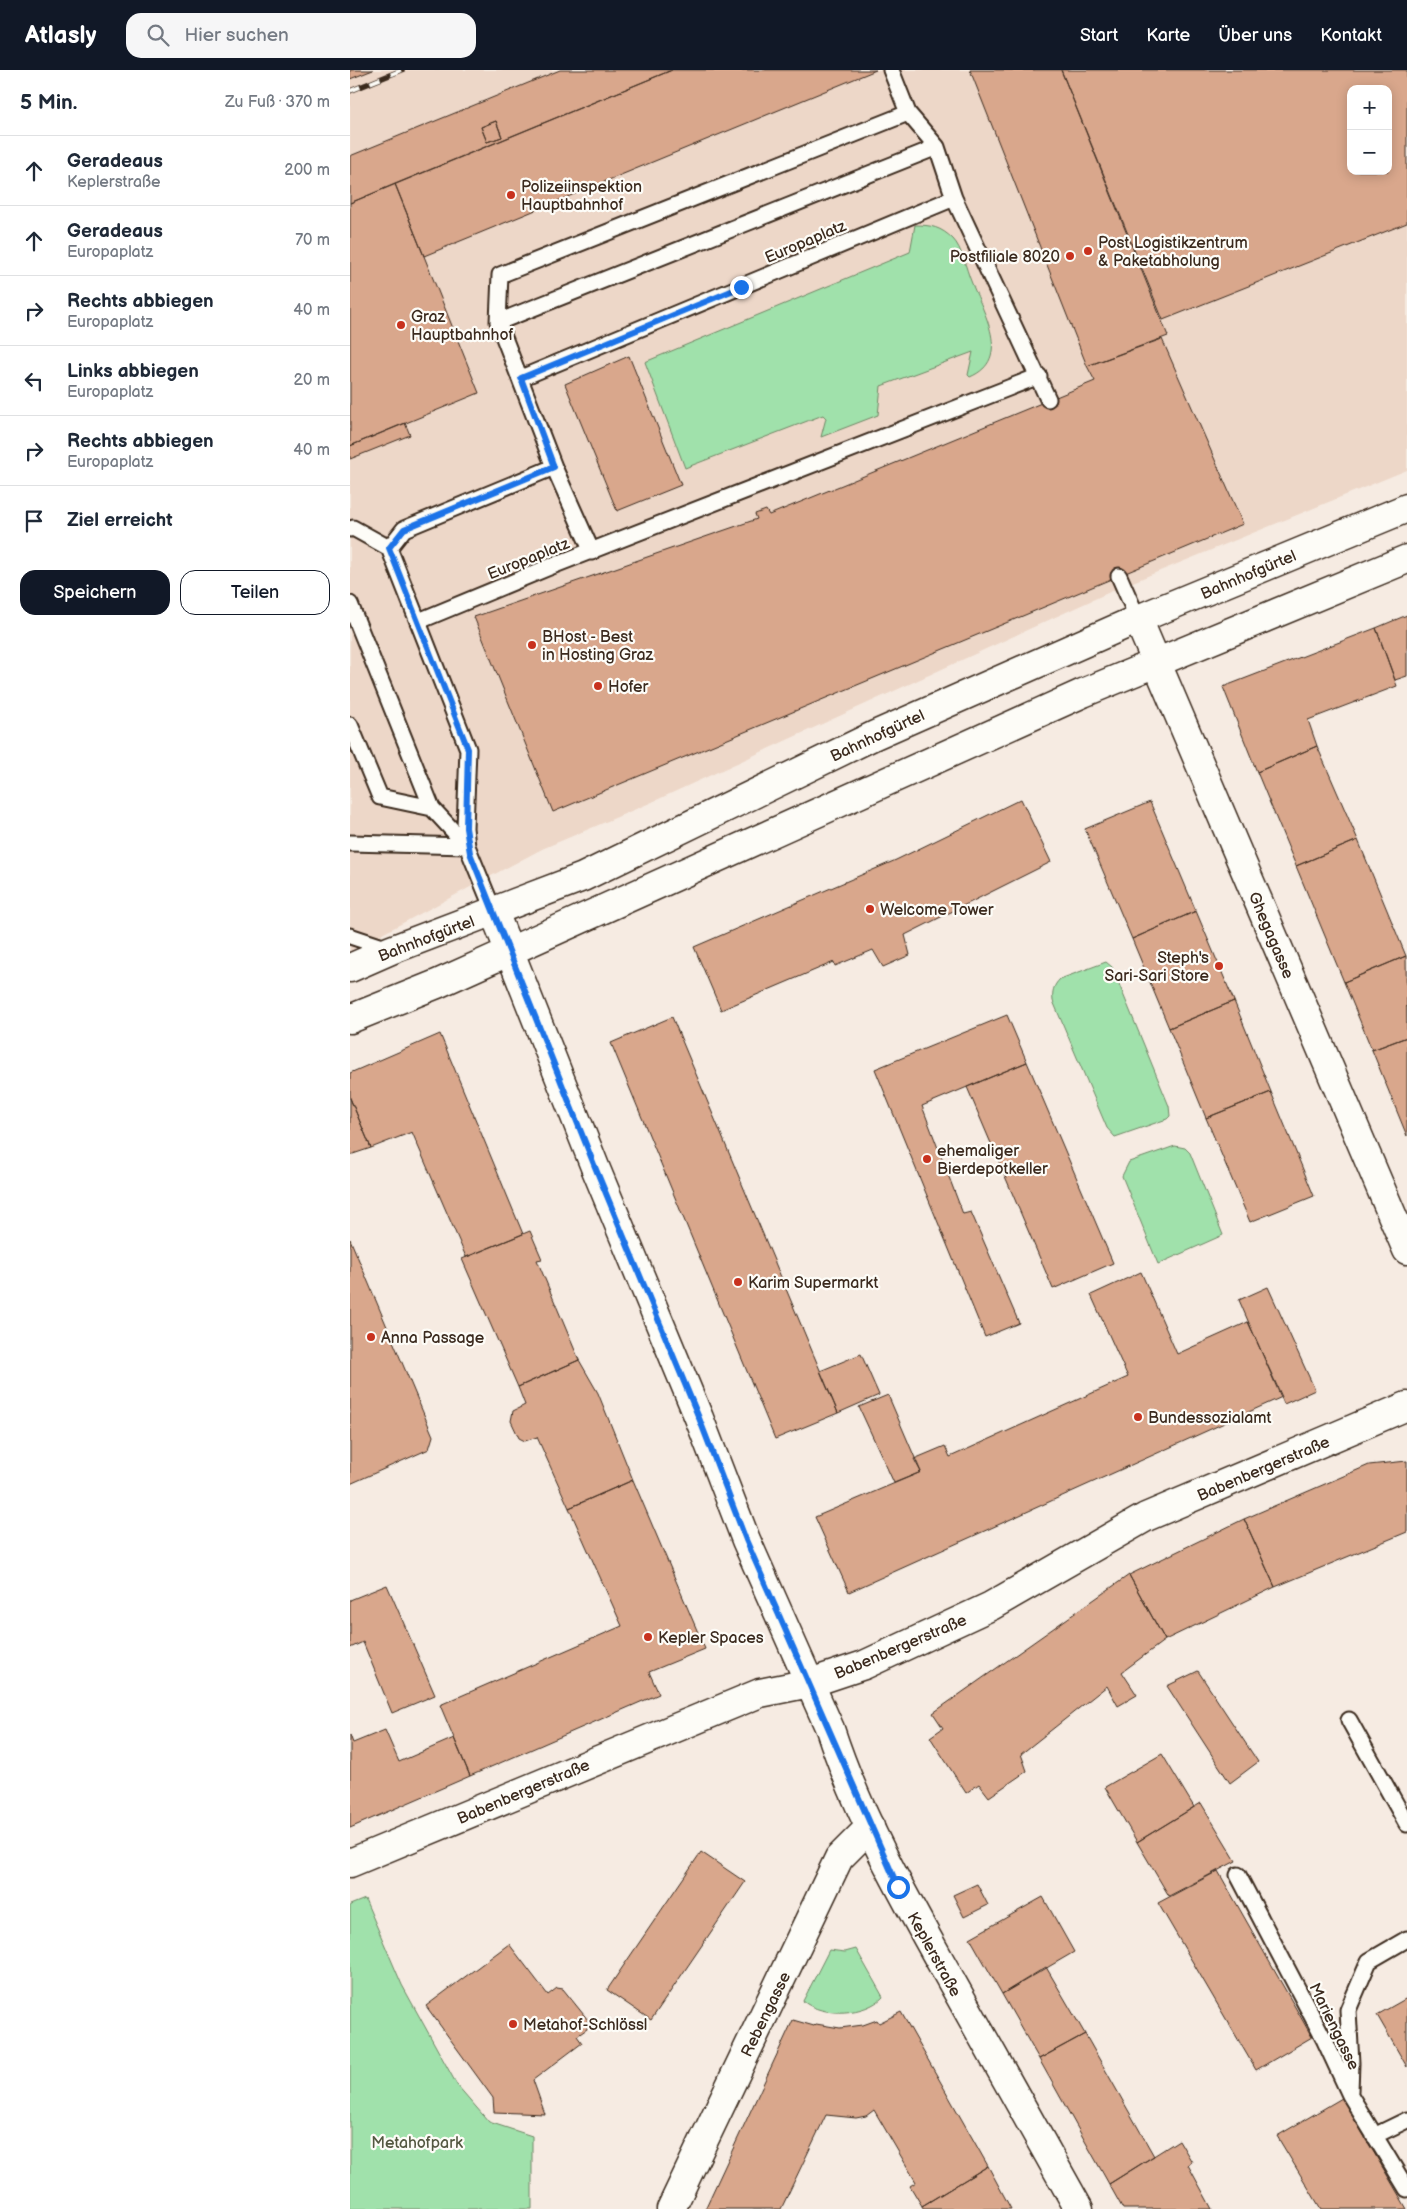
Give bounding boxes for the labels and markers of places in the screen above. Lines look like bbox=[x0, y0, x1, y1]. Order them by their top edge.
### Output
place label: Polizeiinspektion Hauptbahnhof bbox=[521, 178, 642, 215]
marker: Polizeiinspektion Hauptbahnhof bbox=[505, 189, 517, 201]
place label: Post Logistikzentrum & Paketabholung bbox=[1098, 234, 1248, 271]
marker: Post Logistikzentrum & Paketabholung bbox=[1082, 245, 1094, 257]
place label: Postfiliale 8020 bbox=[950, 248, 1060, 267]
marker: Postfiliale 8020 bbox=[1064, 250, 1076, 262]
place label: Graz Hauptbahnhof bbox=[411, 308, 513, 345]
marker: Graz Hauptbahnhof bbox=[395, 319, 407, 331]
place label: BHost - Best in Hosting Graz bbox=[542, 628, 654, 665]
marker: BHost - Best in Hosting Graz bbox=[526, 639, 538, 651]
place label: Hofer bbox=[608, 678, 649, 697]
marker: Hofer bbox=[592, 680, 604, 692]
place label: Welcome Tower bbox=[880, 901, 994, 920]
marker: Welcome Tower bbox=[864, 903, 876, 915]
place label: Steph's Sari-Sari Store bbox=[1104, 949, 1210, 986]
marker: Steph's Sari-Sari Store bbox=[1213, 960, 1225, 972]
place label: ehemaliger Bierdepotkeller bbox=[937, 1142, 1048, 1179]
marker: ehemaliger Bierdepotkeller bbox=[921, 1153, 933, 1165]
place label: Karim Supermarkt bbox=[748, 1274, 878, 1293]
marker: Karim Supermarkt bbox=[732, 1276, 744, 1288]
place label: Anna Passage bbox=[381, 1329, 485, 1348]
marker: Anna Passage bbox=[365, 1331, 377, 1343]
place label: Bundessozialamt bbox=[1148, 1409, 1272, 1428]
marker: Bundessozialamt bbox=[1132, 1411, 1144, 1423]
place label: Kepler Spaces bbox=[658, 1629, 764, 1648]
marker: Kepler Spaces bbox=[642, 1631, 654, 1643]
place label: Metahof-Schlössl bbox=[523, 2016, 647, 2035]
marker: Metahof-Schlössl bbox=[507, 2018, 519, 2030]

